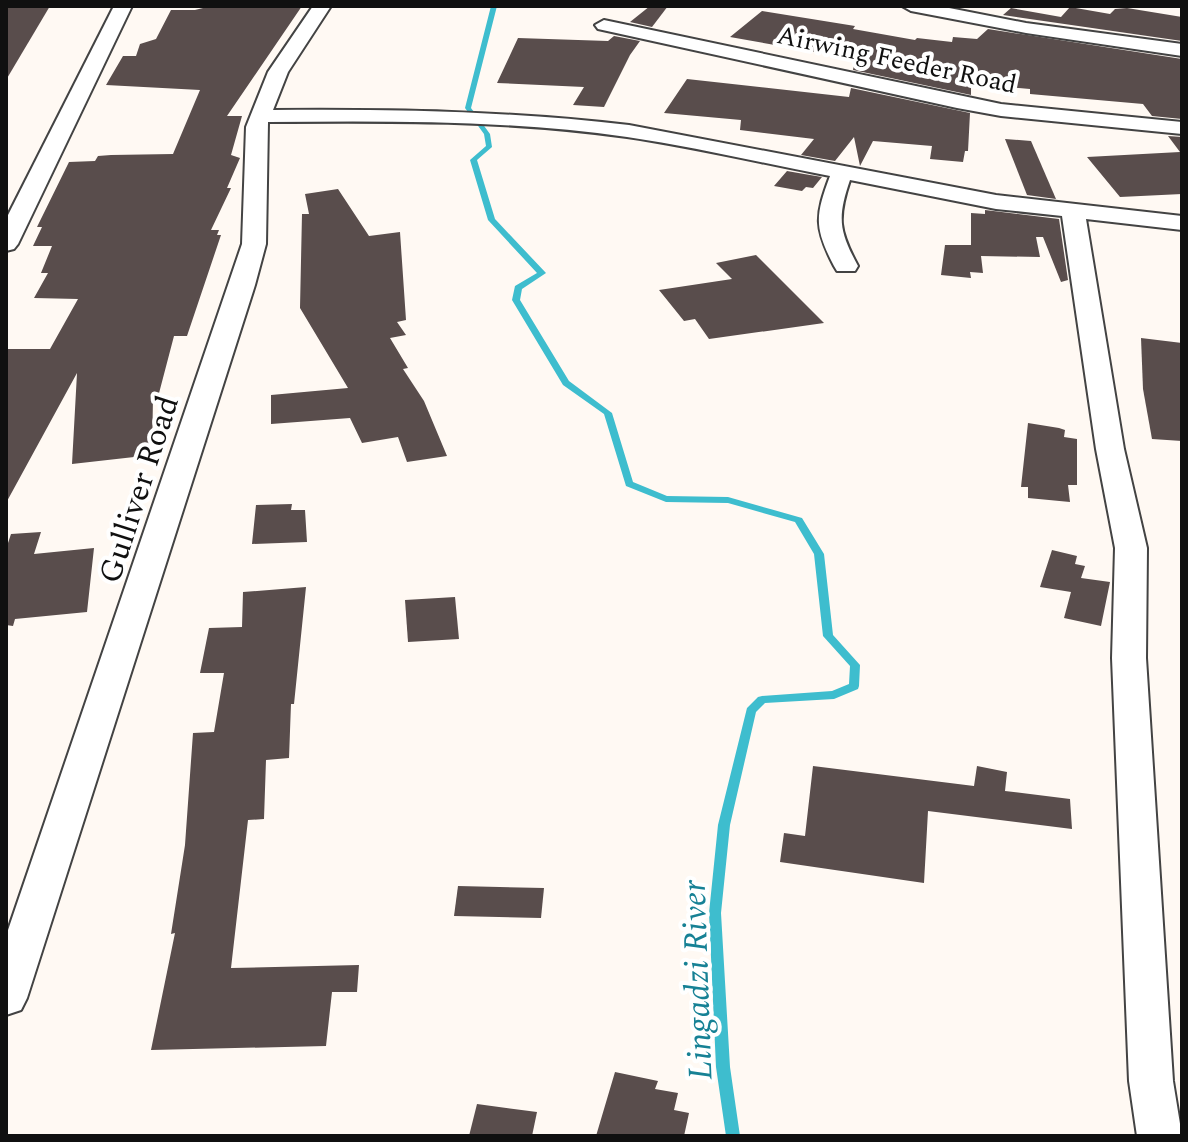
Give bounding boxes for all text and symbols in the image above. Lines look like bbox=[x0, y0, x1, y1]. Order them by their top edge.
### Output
street label: Airwing Feeder Road bbox=[773, 15, 1020, 105]
street label: Gulliver Road bbox=[86, 389, 193, 590]
water label: Lingadzi River bbox=[669, 879, 727, 1081]

